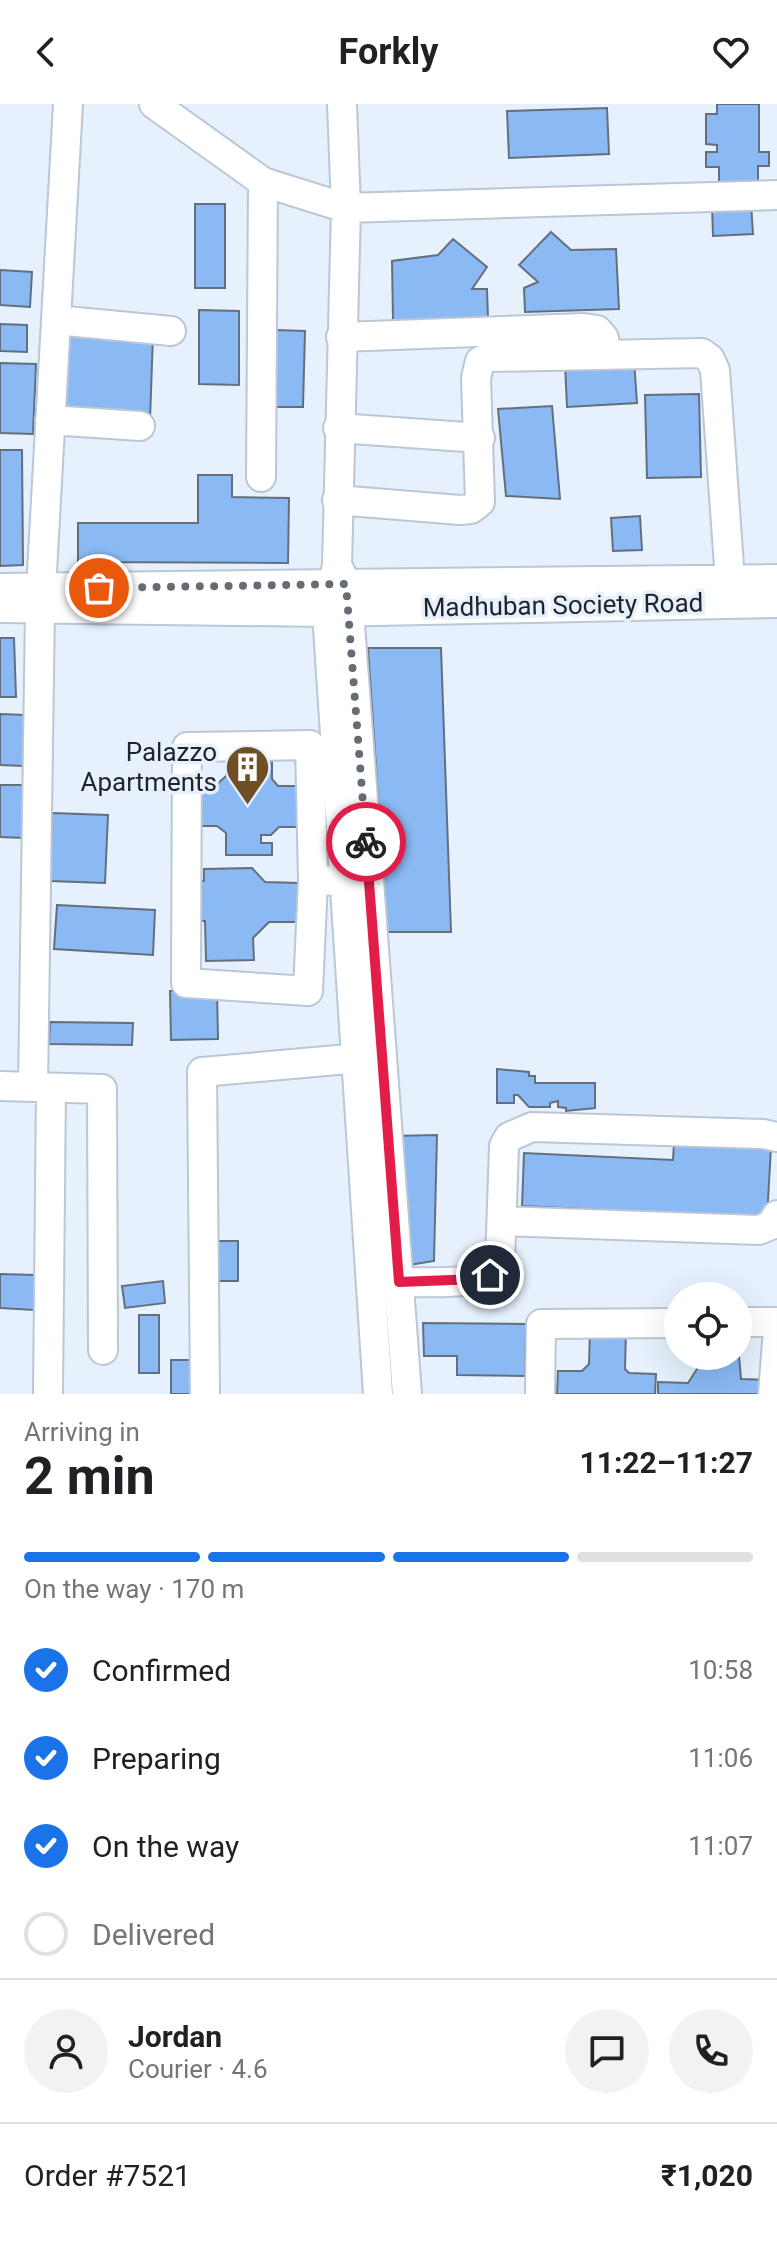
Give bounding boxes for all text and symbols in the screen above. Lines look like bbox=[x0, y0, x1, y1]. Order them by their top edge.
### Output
icon: back bbox=[24, 30, 68, 74]
icon: heart bbox=[709, 30, 753, 74]
text: Forkly bbox=[339, 31, 438, 73]
pin bbox=[65, 554, 133, 622]
icon: bag bbox=[77, 566, 121, 610]
street label: Madhuban Society Road bbox=[422, 588, 704, 622]
place label: Palazzo Apartments bbox=[80, 737, 217, 797]
building icon: Palazzo Apartments bbox=[224, 743, 272, 806]
courier bbox=[326, 802, 406, 882]
icon: bike bbox=[344, 820, 388, 864]
pin bbox=[456, 1241, 524, 1309]
icon: home bbox=[468, 1253, 512, 1297]
map controls bbox=[664, 1282, 752, 1370]
button: locate bbox=[664, 1282, 752, 1370]
text: Arriving in bbox=[24, 1417, 140, 1447]
text: 11:22–11:27 bbox=[579, 1445, 753, 1480]
text: 2 min bbox=[24, 1446, 155, 1507]
text: On the way · 170 m bbox=[24, 1574, 244, 1604]
icon: check bbox=[24, 1648, 68, 1692]
text: Confirmed bbox=[92, 1653, 231, 1688]
text: 10:58 bbox=[688, 1655, 753, 1685]
icon: check bbox=[24, 1736, 68, 1780]
text: Preparing bbox=[92, 1741, 221, 1776]
text: 11:06 bbox=[688, 1743, 753, 1773]
icon: check bbox=[24, 1824, 68, 1868]
text: On the way bbox=[92, 1829, 239, 1864]
text: 11:07 bbox=[688, 1831, 753, 1861]
text: Delivered bbox=[92, 1917, 215, 1952]
button: person bbox=[24, 2009, 108, 2093]
button: chat bbox=[565, 2009, 649, 2093]
button: phone bbox=[669, 2009, 753, 2093]
text: Jordan bbox=[128, 2019, 222, 2054]
text: Courier · 4.6 bbox=[128, 2054, 268, 2084]
text: Order #7521 bbox=[24, 2158, 191, 2193]
text: ₹1,020 bbox=[661, 2158, 753, 2193]

